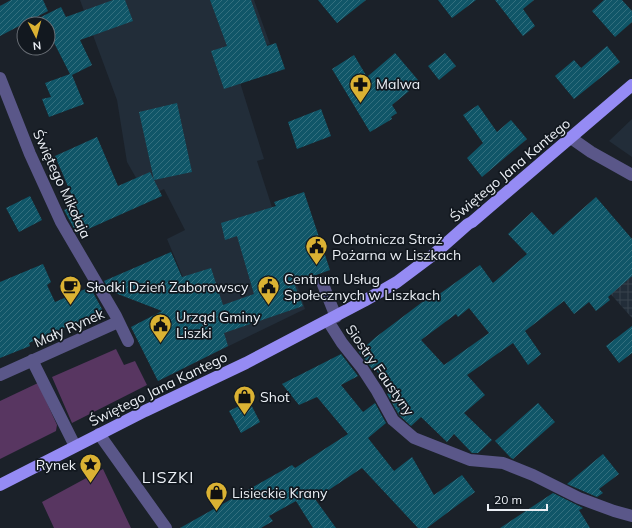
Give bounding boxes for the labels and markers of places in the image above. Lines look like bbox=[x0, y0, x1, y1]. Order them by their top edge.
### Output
pharmacy icon: Malwa bbox=[348, 71, 374, 104]
place label: Malwa bbox=[376, 75, 420, 93]
place label: Ochotnicza Straż Pożarna w Liszkach bbox=[332, 230, 461, 264]
public building icon: Ochotnicza Straż Pożarna w Liszkach bbox=[304, 234, 330, 267]
place label: Centrum Usług Społecznych w Liszkach bbox=[284, 270, 440, 304]
cafe icon: Słodki Dzień Zaborowscy bbox=[58, 274, 84, 307]
public building icon: Centrum Usług Społecznych w Liszkach bbox=[256, 274, 282, 307]
place label: Słodki Dzień Zaborowscy bbox=[86, 278, 249, 296]
place label: Urząd Gminy Liszki bbox=[176, 308, 261, 342]
public building icon: Urząd Gminy Liszki bbox=[147, 312, 173, 345]
shop icon: Shot bbox=[232, 384, 258, 417]
place label: Shot bbox=[260, 388, 290, 406]
place icon: Rynek bbox=[78, 452, 104, 485]
place label: Rynek bbox=[36, 456, 77, 474]
shop icon: Lisieckie Krany bbox=[203, 480, 229, 513]
place label: Lisieckie Krany bbox=[232, 484, 328, 502]

